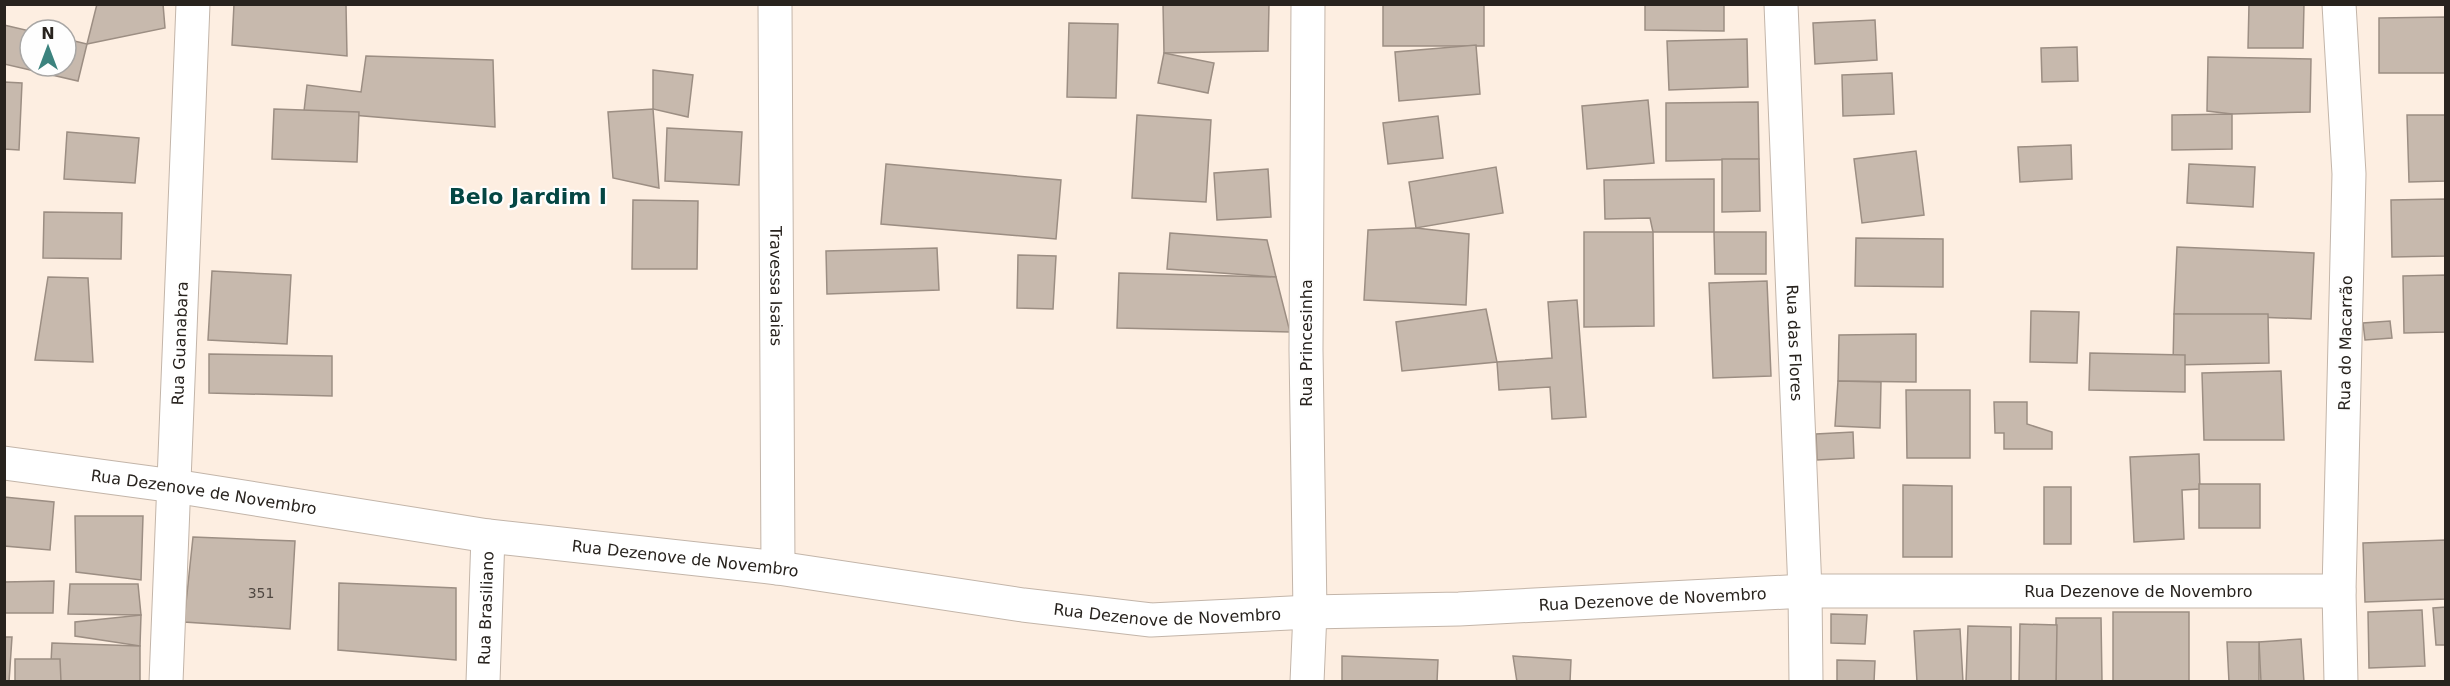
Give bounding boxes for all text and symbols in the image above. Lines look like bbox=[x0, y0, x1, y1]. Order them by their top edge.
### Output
north arrow bbox=[18, 18, 78, 78]
text: N bbox=[41, 24, 55, 43]
district label: Belo Jardim I bbox=[449, 184, 607, 209]
street label: Travessa Isaias bbox=[766, 225, 786, 346]
street label: Rua do Macarrão bbox=[2335, 275, 2356, 411]
street label: Rua Princesinha bbox=[1297, 279, 1316, 407]
street label: Rua Guanabara bbox=[168, 281, 192, 406]
street label: Rua das Flores bbox=[1782, 284, 1806, 401]
street label: Rua Dezenove de Novembro bbox=[90, 466, 318, 519]
street label: Rua Dezenove de Novembro bbox=[571, 536, 800, 581]
street label: Rua Brasiliano bbox=[475, 551, 497, 665]
street label: Rua Dezenove de Novembro bbox=[2024, 582, 2252, 601]
street label: Rua Dezenove de Novembro bbox=[1538, 584, 1767, 615]
house number: 351 bbox=[248, 585, 274, 601]
street label: Rua Dezenove de Novembro bbox=[1052, 600, 1282, 630]

